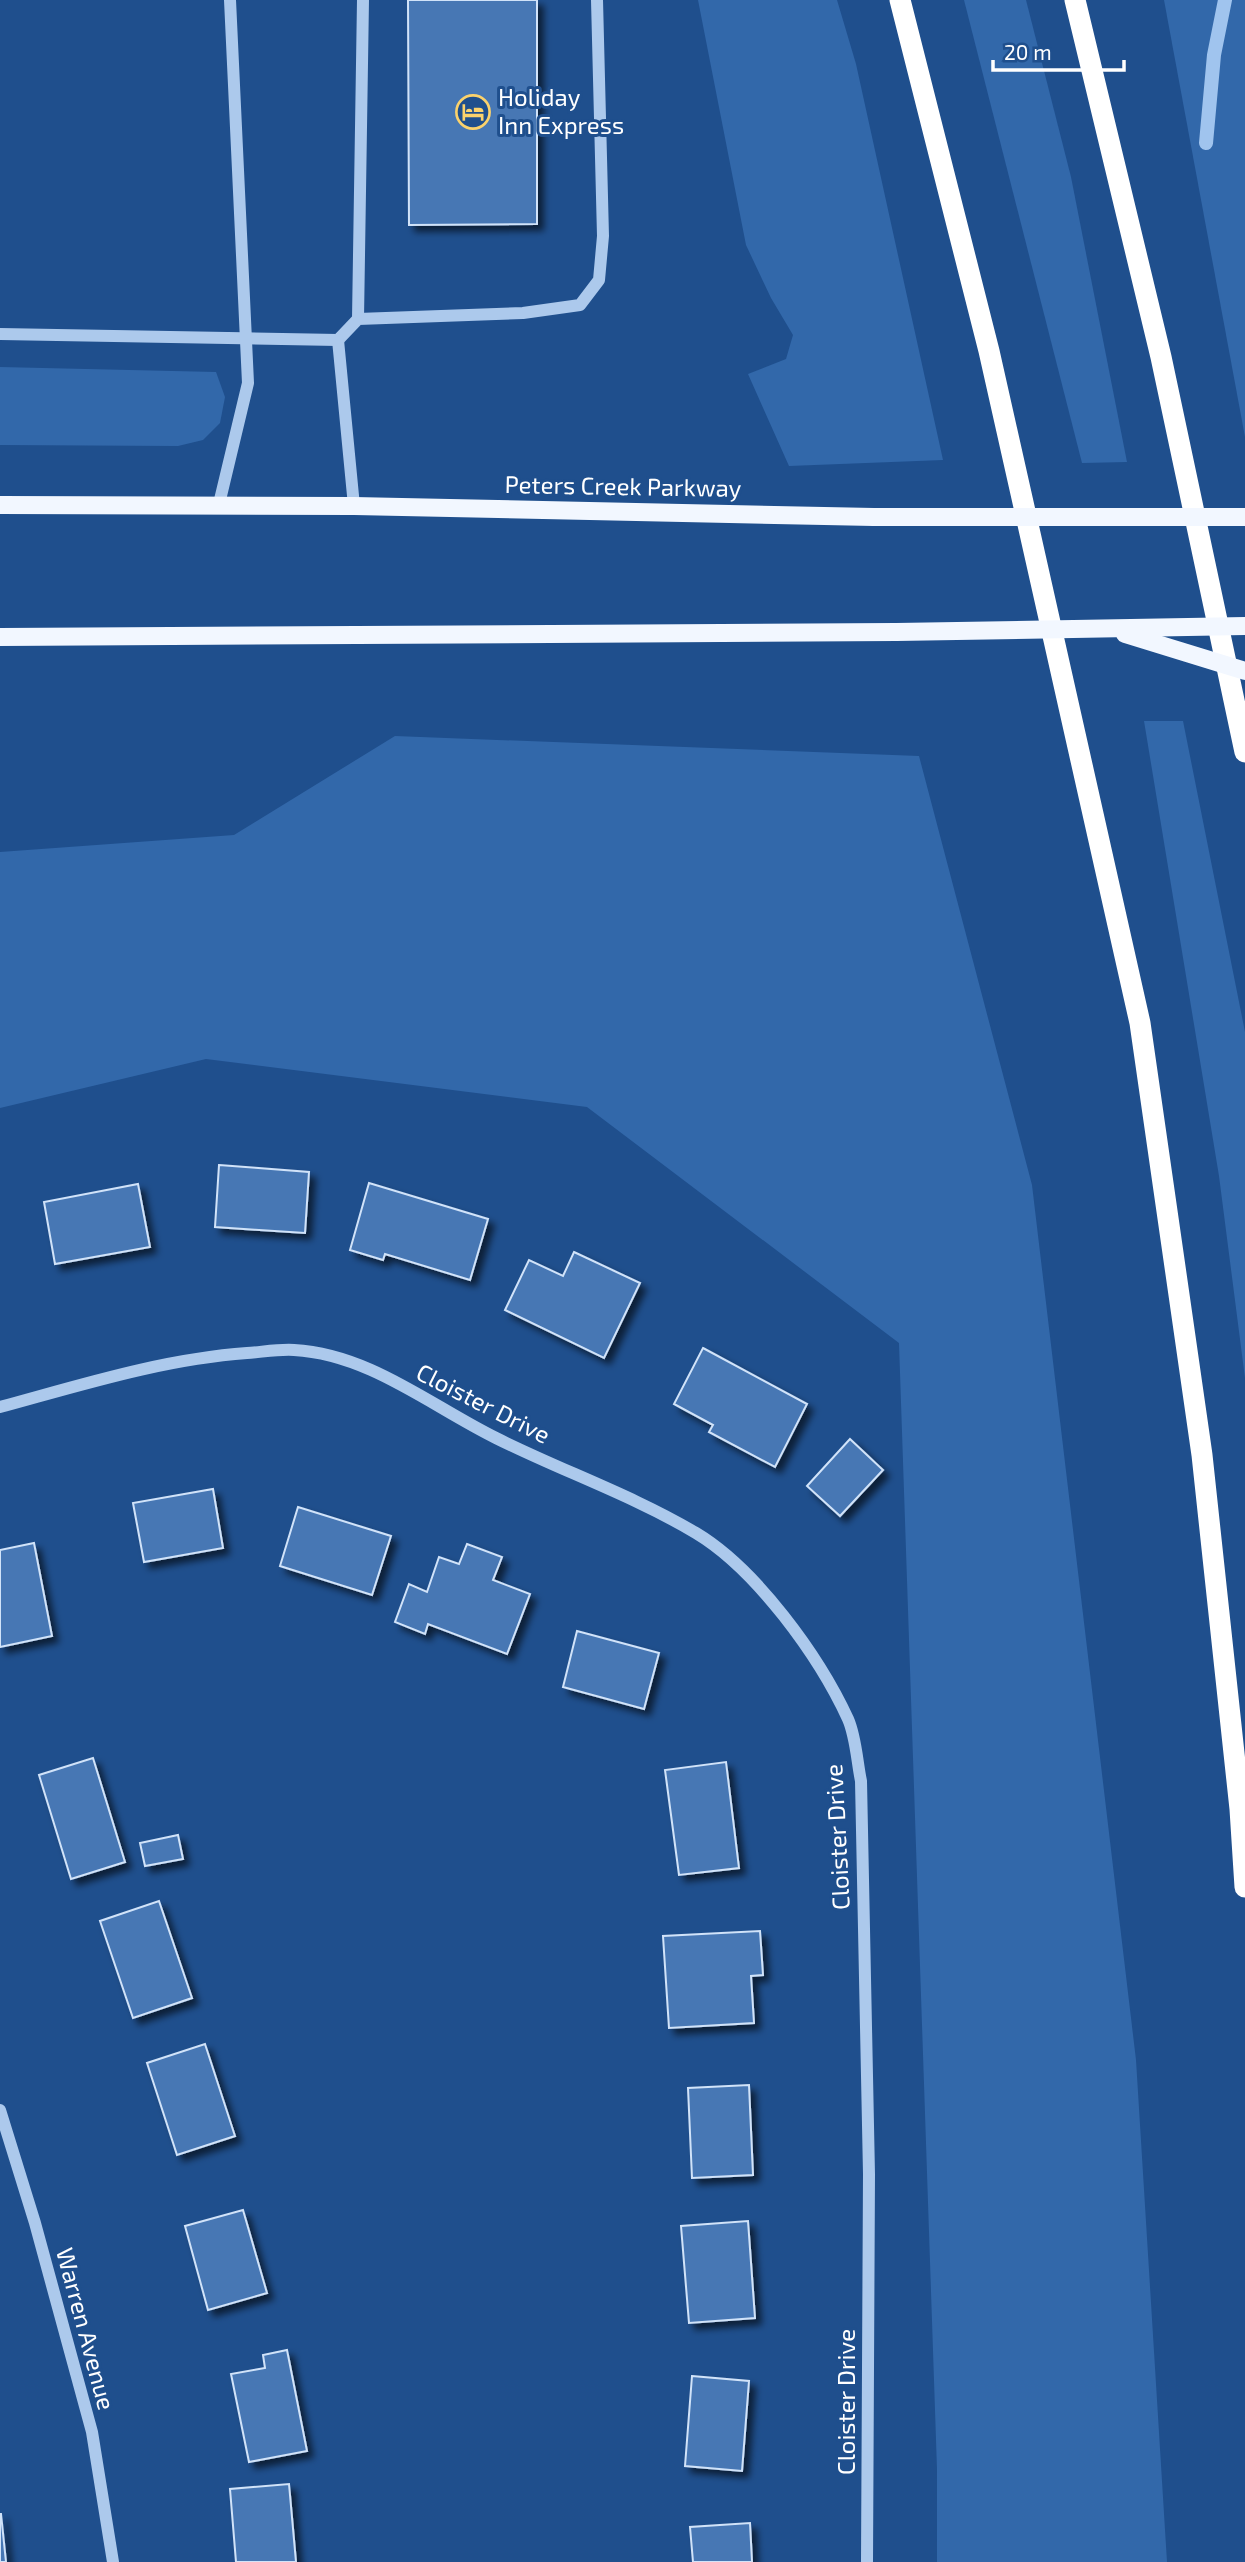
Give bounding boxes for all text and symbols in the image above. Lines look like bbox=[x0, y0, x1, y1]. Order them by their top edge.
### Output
scale bar bbox=[993, 28, 1124, 72]
text: 20 m bbox=[1004, 39, 1052, 64]
place label: Holiday Inn Express bbox=[498, 82, 624, 139]
hotel icon: Holiday Inn Express bbox=[454, 93, 492, 131]
street label: Peters Creek Parkway bbox=[504, 469, 742, 502]
street label: Cloister Drive bbox=[412, 1357, 555, 1449]
street label: Cloister Drive bbox=[818, 1763, 855, 1911]
street label: Warren Avenue bbox=[51, 2244, 122, 2413]
street label: Cloister Drive bbox=[831, 2329, 860, 2475]

